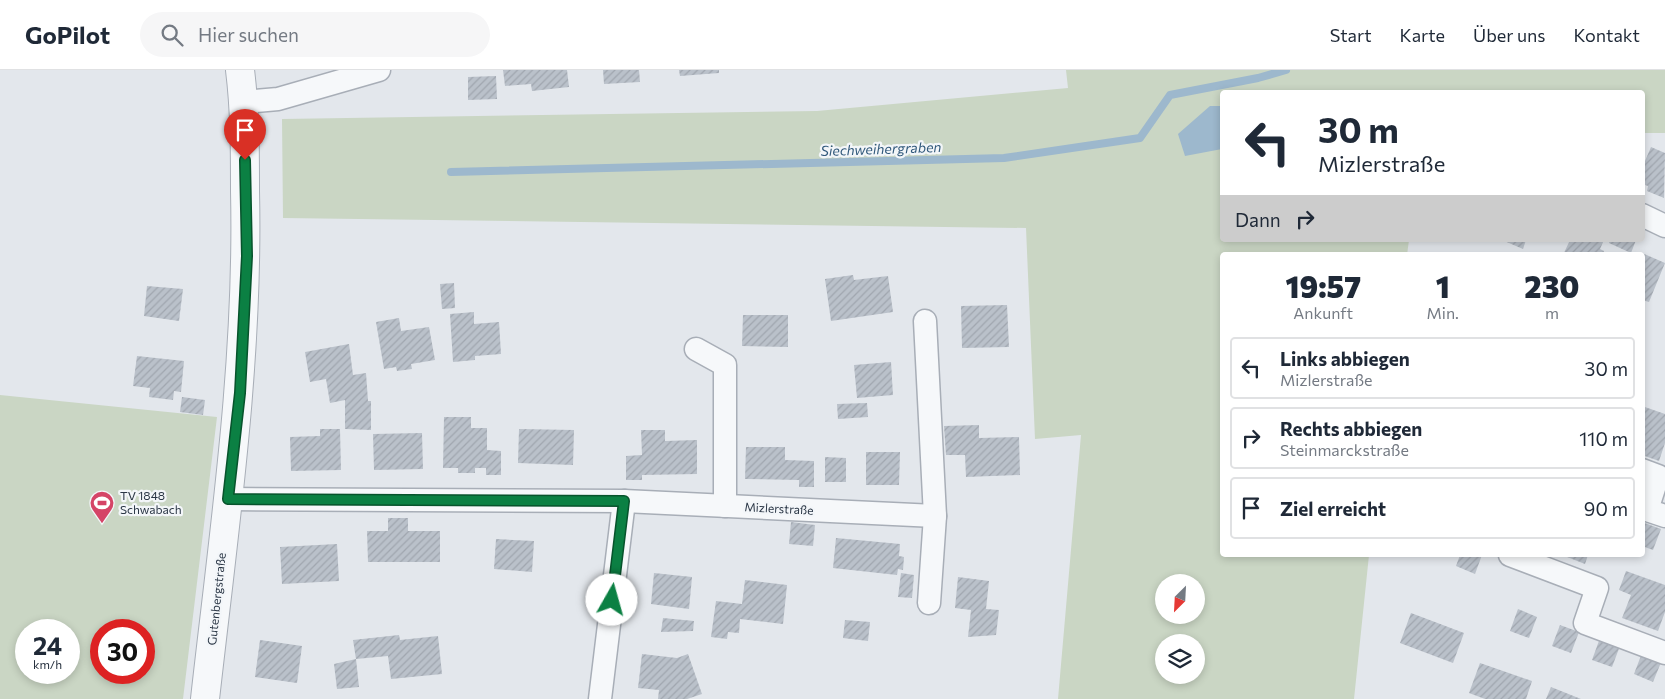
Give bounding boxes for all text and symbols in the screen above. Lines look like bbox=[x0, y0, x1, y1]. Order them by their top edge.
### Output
search box bbox=[140, 12, 490, 57]
text: GoPilot bbox=[25, 20, 110, 49]
icon: search bbox=[158, 21, 186, 49]
text: Hier suchen bbox=[198, 23, 299, 46]
text: Start bbox=[1330, 24, 1372, 46]
text: Karte bbox=[1400, 24, 1445, 46]
text: Über uns bbox=[1473, 24, 1546, 46]
text: Kontakt bbox=[1574, 24, 1640, 46]
text: 30 m bbox=[1318, 107, 1399, 150]
pin bbox=[224, 109, 266, 160]
icon: left bbox=[1235, 110, 1300, 175]
icon: arrive bbox=[231, 116, 259, 144]
water label: Siechweihergraben bbox=[820, 138, 942, 159]
text: Mizlerstraße bbox=[1318, 150, 1445, 177]
icon: right bbox=[1291, 205, 1319, 233]
text: Dann bbox=[1235, 208, 1281, 231]
text: 19:57 bbox=[1285, 267, 1361, 304]
text: 1 bbox=[1436, 267, 1450, 304]
text: 230 bbox=[1524, 267, 1580, 304]
text: Ankunft bbox=[1293, 303, 1353, 322]
text: Min. bbox=[1427, 303, 1459, 322]
text: m bbox=[1545, 303, 1559, 322]
text: Links abbiegen bbox=[1280, 347, 1410, 370]
icon: left bbox=[1237, 354, 1265, 382]
text: 30 m bbox=[1585, 357, 1628, 380]
text: Mizlerstraße bbox=[1280, 370, 1373, 389]
text: Rechts abbiegen bbox=[1280, 417, 1422, 440]
icon: right bbox=[1237, 424, 1265, 452]
text: 110 m bbox=[1579, 427, 1628, 450]
text: Steinmarckstraße bbox=[1280, 440, 1409, 459]
place label: TV 1848 Schwabach bbox=[120, 488, 182, 516]
sports icon: TV 1848 Schwabach bbox=[89, 490, 115, 524]
icon: arrive bbox=[1237, 494, 1265, 522]
text: Ziel erreicht bbox=[1280, 497, 1386, 520]
text: 90 m bbox=[1584, 497, 1628, 520]
street label: Mizlerstraße bbox=[744, 499, 814, 517]
street label: Gutenbergstraße bbox=[204, 552, 228, 646]
position arrow bbox=[585, 573, 637, 625]
north arrow bbox=[1155, 574, 1205, 624]
map controls bbox=[1155, 574, 1205, 684]
speed limit sign: 30 bbox=[90, 619, 155, 684]
text: 24 bbox=[33, 630, 62, 660]
button: layers bbox=[1155, 634, 1205, 684]
text: km/h bbox=[33, 657, 62, 671]

